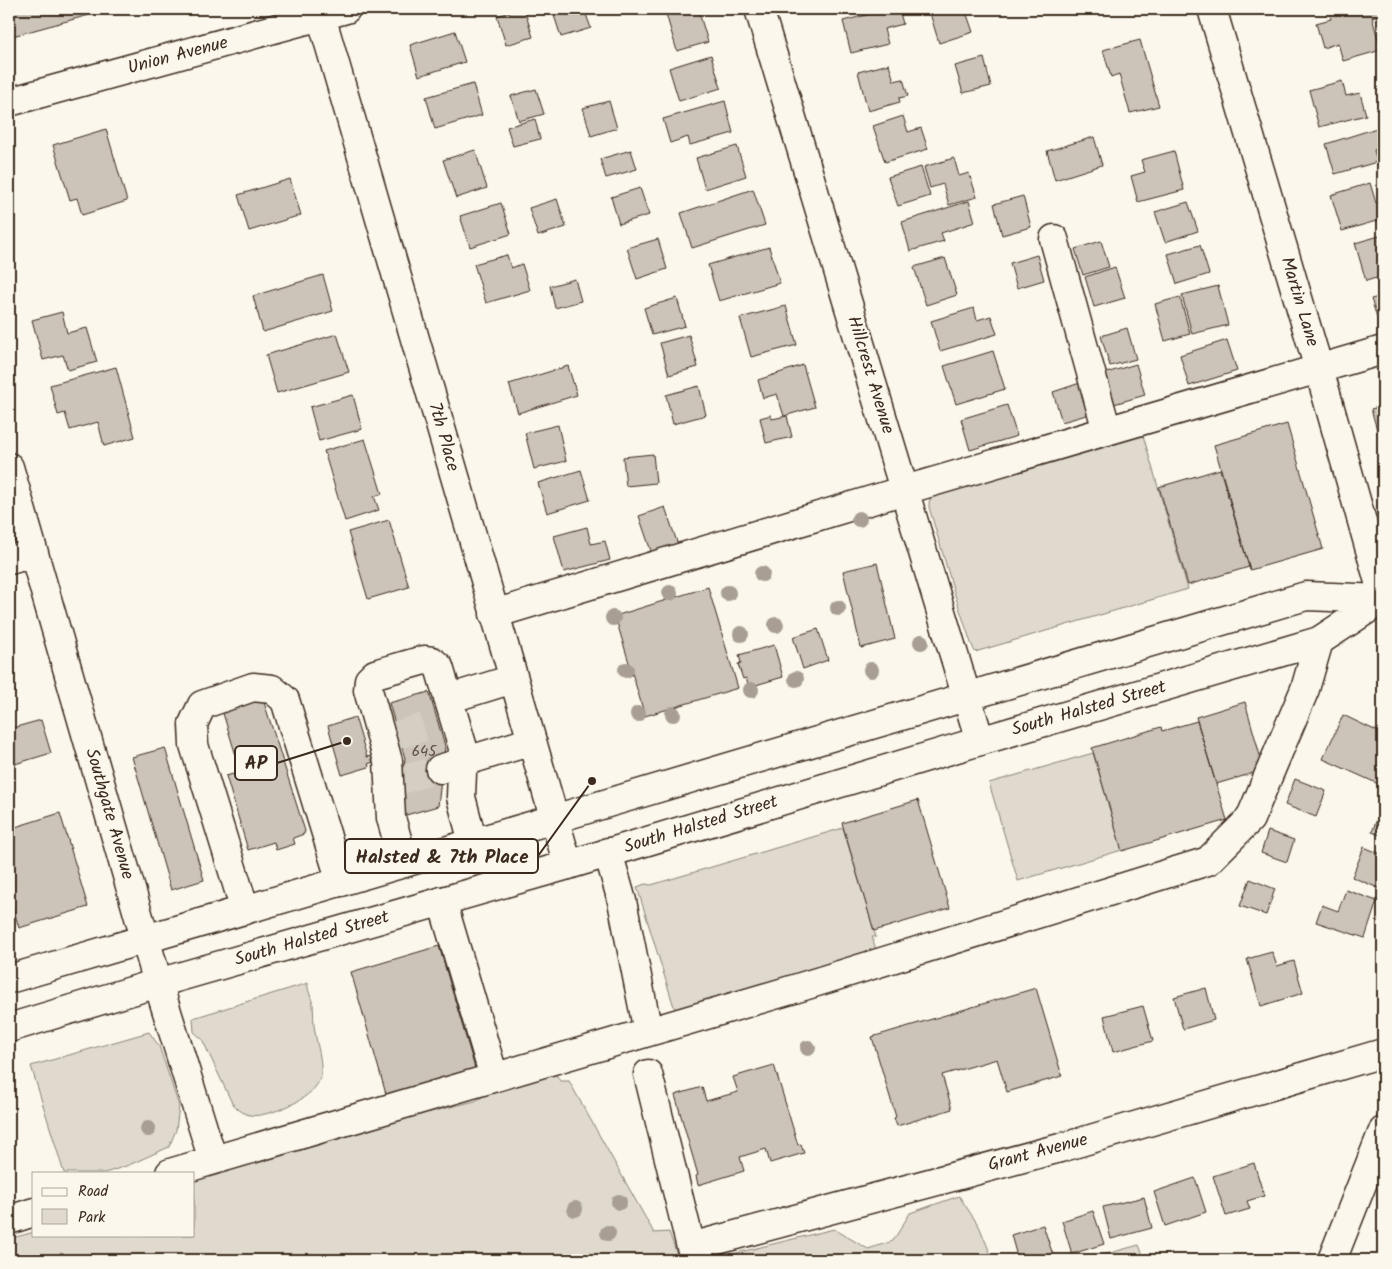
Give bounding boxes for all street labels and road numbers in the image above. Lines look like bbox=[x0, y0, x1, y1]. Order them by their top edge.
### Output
street label: Union Avenue bbox=[125, 29, 231, 83]
street label: Martin Lane bbox=[1272, 253, 1326, 351]
street label: Hillcrest Avenue bbox=[838, 312, 902, 438]
street label: 7th Place bbox=[419, 399, 467, 475]
street label: South Halsted Street bbox=[1008, 673, 1171, 745]
street label: Southgate Avenue bbox=[76, 745, 142, 883]
street label: South Halsted Street bbox=[620, 787, 783, 862]
street label: South Halsted Street bbox=[231, 903, 394, 975]
street label: Grant Avenue bbox=[985, 1126, 1091, 1180]

